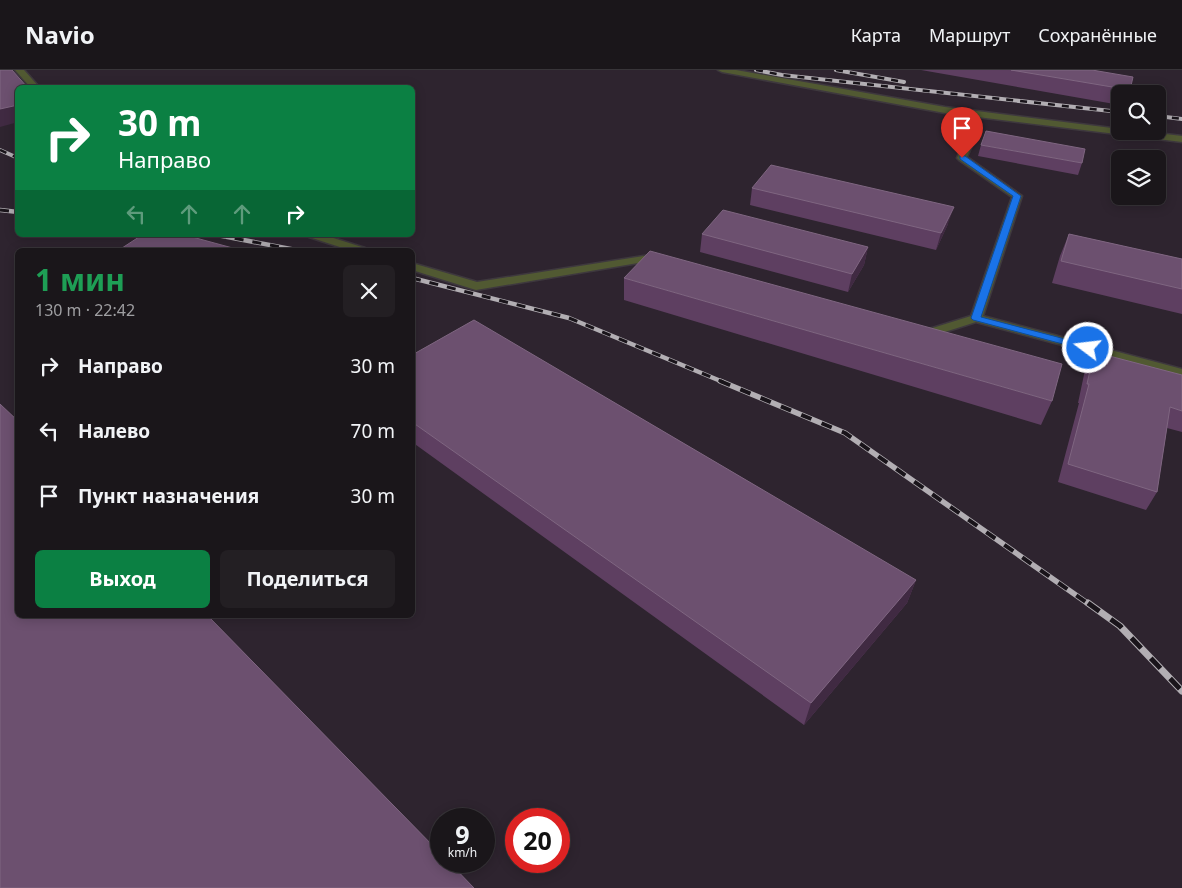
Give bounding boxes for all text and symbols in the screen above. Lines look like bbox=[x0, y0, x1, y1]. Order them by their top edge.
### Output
text: Navio bbox=[25, 18, 95, 51]
text: Карта bbox=[851, 23, 901, 47]
text: Маршрут bbox=[929, 23, 1010, 47]
text: Сохранённые bbox=[1038, 23, 1157, 47]
map controls bbox=[1111, 85, 1166, 205]
button: search bbox=[1111, 85, 1166, 140]
text: 30 m bbox=[118, 99, 201, 146]
icon: right bbox=[35, 105, 100, 170]
pin bbox=[941, 107, 983, 158]
icon: arrive bbox=[948, 114, 976, 142]
text: Направо bbox=[118, 144, 211, 174]
button: layers bbox=[1111, 150, 1166, 205]
icon: left bbox=[122, 200, 150, 228]
icon: ahead bbox=[175, 200, 203, 228]
icon: ahead bbox=[228, 200, 256, 228]
icon: right bbox=[281, 200, 309, 228]
text: 1 мин bbox=[35, 259, 125, 300]
button: close bbox=[343, 265, 395, 317]
text: 130 m · 22:42 bbox=[35, 299, 135, 321]
position arrow bbox=[1061, 321, 1113, 373]
icon: right bbox=[35, 352, 63, 380]
text: Направо bbox=[78, 353, 163, 379]
text: 30 m bbox=[351, 353, 395, 379]
icon: left bbox=[35, 417, 63, 445]
text: Налево bbox=[78, 418, 150, 444]
text: 70 m bbox=[351, 418, 395, 444]
icon: arrive bbox=[35, 482, 63, 510]
text: Пункт назначения bbox=[78, 483, 259, 509]
text: 30 m bbox=[351, 483, 395, 509]
button: Выход bbox=[35, 550, 210, 608]
button: Поделиться bbox=[220, 550, 395, 608]
speed limit sign: 20 bbox=[505, 808, 570, 873]
text: 9 bbox=[455, 817, 470, 851]
text: km/h bbox=[448, 844, 477, 861]

